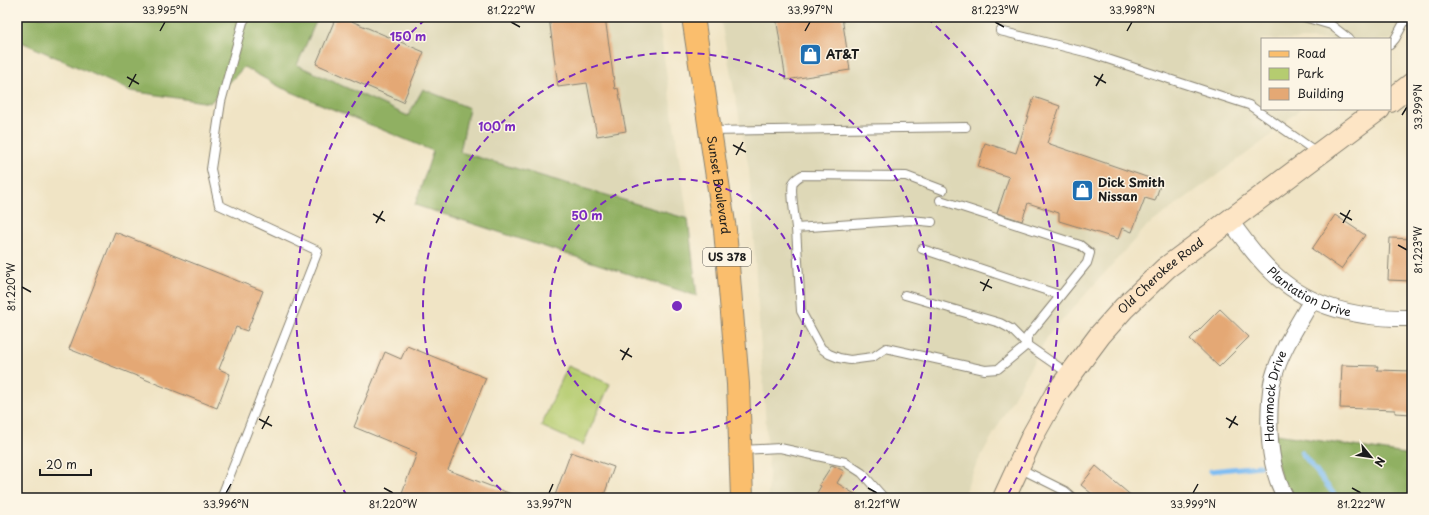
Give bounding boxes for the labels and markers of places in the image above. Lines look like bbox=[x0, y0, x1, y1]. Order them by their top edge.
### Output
shop icon: AT&T bbox=[798, 42, 824, 68]
place label: AT&T bbox=[826, 45, 860, 63]
place label: Dick Smith Nissan bbox=[1098, 173, 1165, 205]
shop icon: Dick Smith Nissan bbox=[1070, 177, 1096, 203]
centre of rings bbox=[670, 299, 684, 313]

